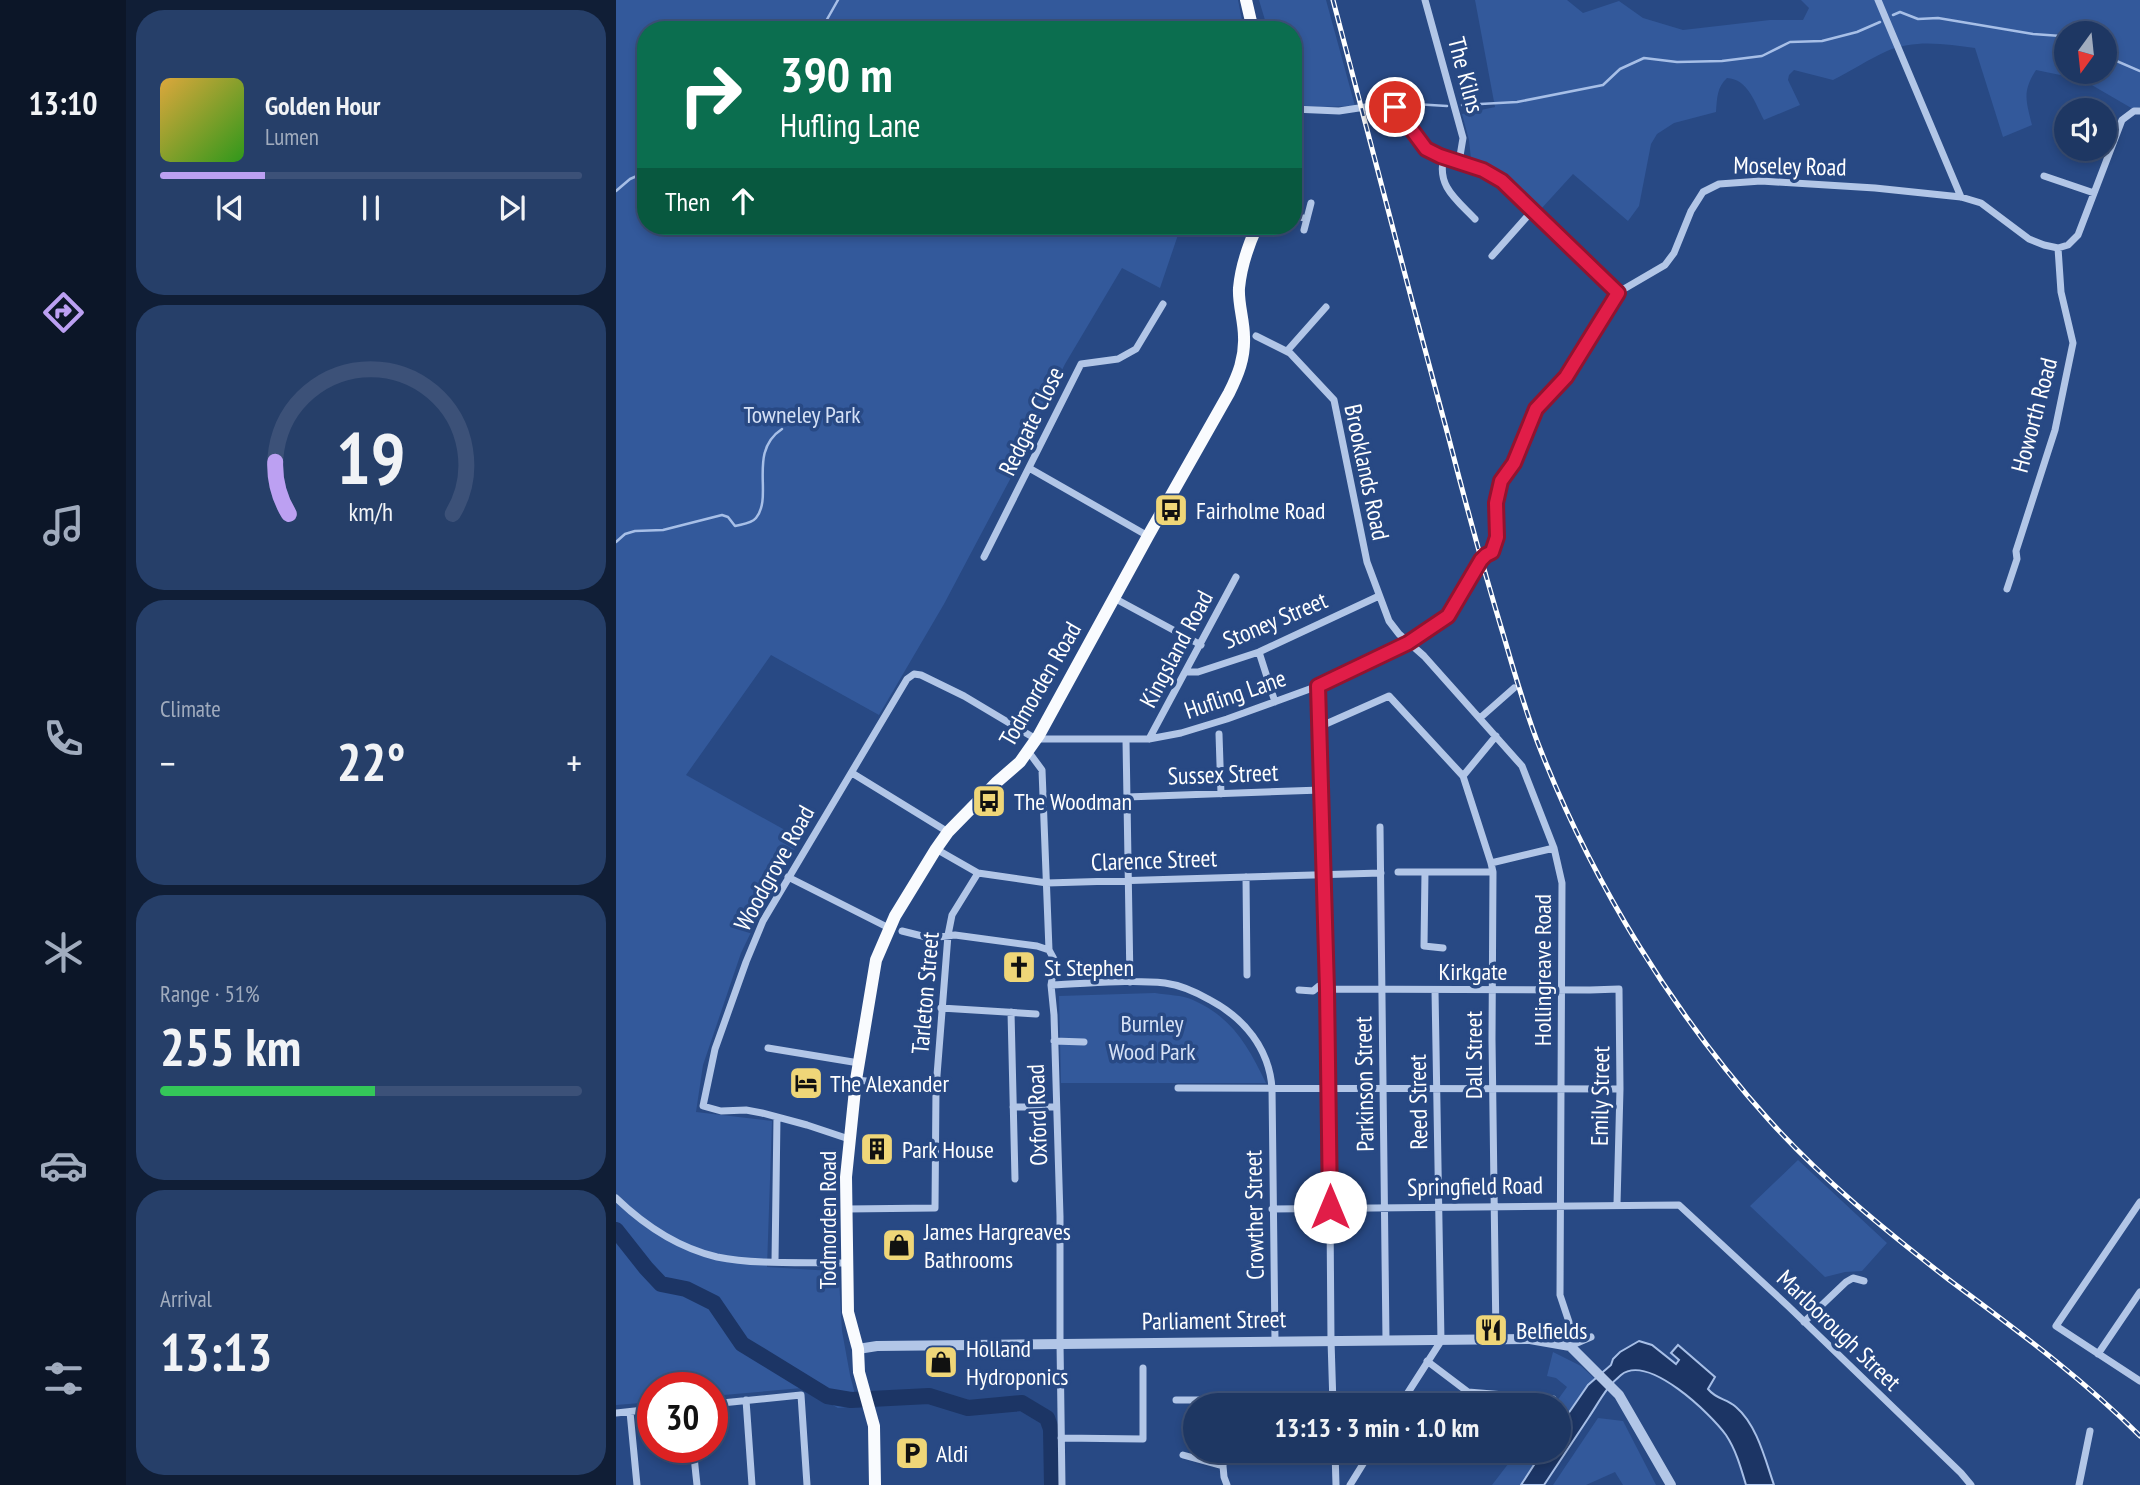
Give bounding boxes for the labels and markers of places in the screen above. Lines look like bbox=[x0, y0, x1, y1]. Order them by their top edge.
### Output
pin bbox=[1365, 77, 1425, 137]
bus stop icon: Fairholme Road bbox=[1152, 491, 1190, 529]
place label: Fairholme Road bbox=[1196, 495, 1325, 526]
bus stop icon: The Woodman bbox=[970, 782, 1008, 820]
place label: The Woodman bbox=[1014, 786, 1132, 817]
church icon: St Stephen bbox=[1000, 948, 1038, 986]
place label: St Stephen bbox=[1044, 952, 1134, 983]
hotel icon: The Alexander bbox=[787, 1064, 825, 1102]
place label: The Alexander bbox=[830, 1068, 949, 1099]
building icon: Park House bbox=[858, 1130, 896, 1168]
place label: Park House bbox=[902, 1134, 994, 1165]
place label: James Hargreaves Bathrooms bbox=[923, 1216, 1071, 1275]
shop icon: James Hargreaves Bathrooms bbox=[880, 1226, 918, 1264]
restaurant icon: Belfields bbox=[1472, 1311, 1510, 1349]
place label: Belfields bbox=[1516, 1315, 1587, 1346]
place label: Holland Hydroponics bbox=[966, 1333, 1068, 1392]
shop icon: Holland Hydroponics bbox=[922, 1343, 960, 1381]
parking icon: Aldi bbox=[893, 1434, 931, 1472]
place label: Aldi bbox=[936, 1438, 969, 1469]

